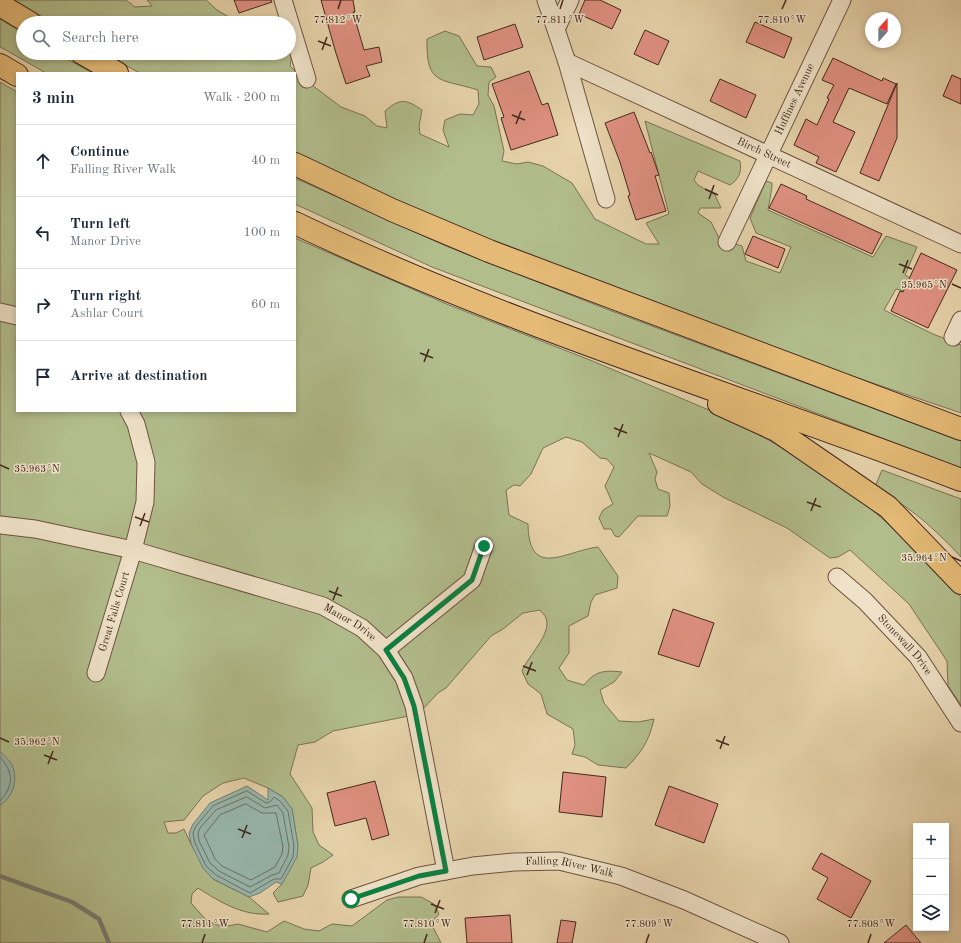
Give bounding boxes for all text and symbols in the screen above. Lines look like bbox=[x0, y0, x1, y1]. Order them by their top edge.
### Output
north arrow bbox=[865, 12, 901, 48]
text: 77.812°W bbox=[314, 15, 362, 25]
text: 77.811°W bbox=[536, 15, 584, 25]
text: 77.810°W bbox=[758, 15, 806, 25]
search box bbox=[16, 16, 296, 60]
icon: search bbox=[30, 27, 52, 49]
text: Search here bbox=[62, 31, 139, 46]
street label: Huffines Avenue bbox=[773, 62, 816, 137]
text: 3 min bbox=[32, 90, 75, 107]
text: Walk · 200 m bbox=[203, 91, 280, 104]
street label: Birch Street bbox=[735, 136, 793, 170]
text: Continue bbox=[70, 145, 129, 160]
icon: ahead bbox=[32, 150, 54, 172]
text: 40 m bbox=[251, 154, 280, 167]
text: Falling River Walk bbox=[70, 163, 176, 176]
text: Turn left bbox=[70, 217, 130, 232]
icon: left bbox=[32, 222, 54, 244]
text: 100 m bbox=[243, 226, 280, 239]
text: Manor Drive bbox=[70, 235, 141, 248]
text: 35.965°N bbox=[901, 280, 947, 290]
text: Turn right bbox=[70, 289, 141, 304]
icon: right bbox=[32, 294, 54, 316]
text: 60 m bbox=[251, 298, 280, 311]
text: Ashlar Court bbox=[70, 307, 144, 320]
icon: arrive bbox=[32, 366, 54, 388]
text: Arrive at destination bbox=[70, 369, 208, 384]
text: 35.963°N bbox=[14, 464, 60, 474]
route end bbox=[475, 537, 493, 555]
text: 35.964°N bbox=[901, 553, 947, 563]
street label: Great Falls Court bbox=[97, 570, 132, 653]
street label: Manor Drive bbox=[322, 602, 378, 643]
street label: Stonewall Drive bbox=[875, 612, 934, 677]
text: 35.962°N bbox=[14, 737, 60, 747]
map controls bbox=[913, 823, 949, 931]
button: + bbox=[913, 823, 949, 859]
street label: Falling River Walk bbox=[525, 855, 615, 880]
button: − bbox=[913, 859, 949, 895]
route start bbox=[342, 890, 360, 908]
button: layers bbox=[913, 895, 949, 931]
text: 77.811°W bbox=[181, 919, 229, 929]
text: 77.810°W bbox=[403, 919, 451, 929]
text: 77.809°W bbox=[625, 919, 673, 929]
text: 77.808°W bbox=[847, 919, 895, 929]

